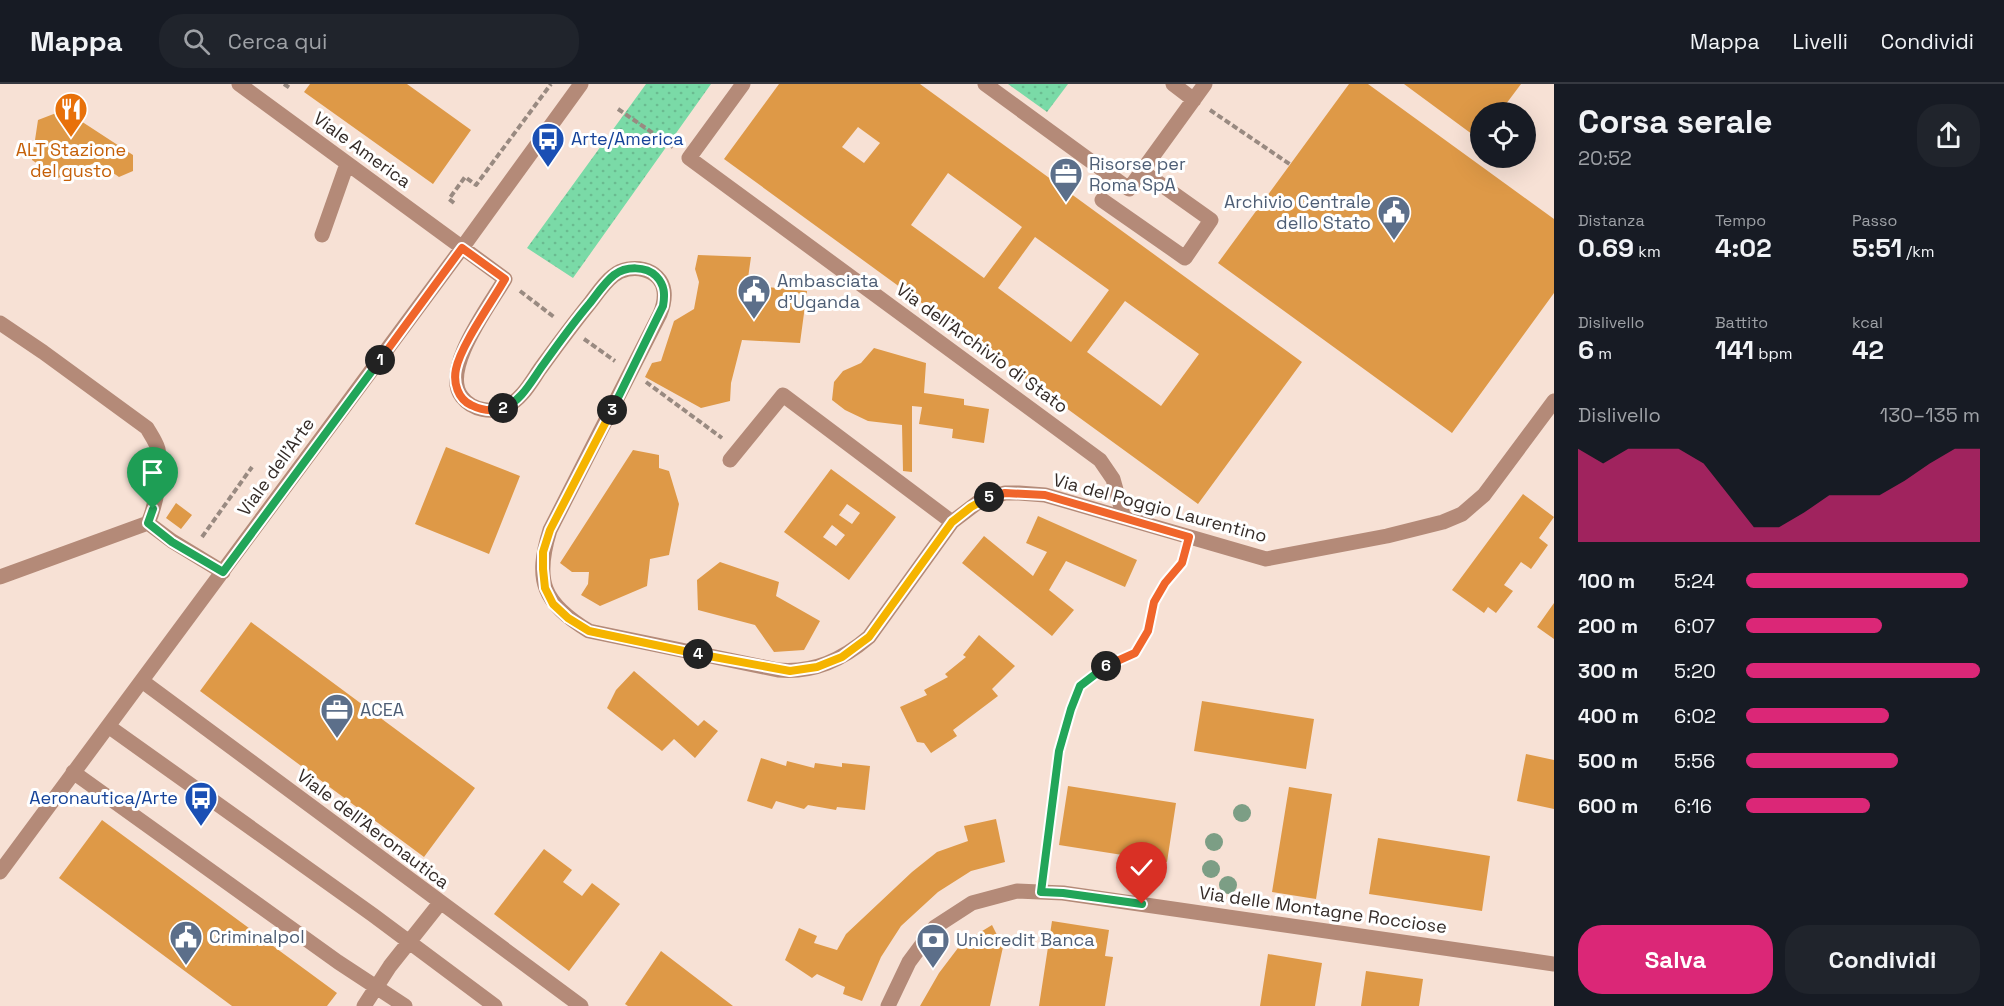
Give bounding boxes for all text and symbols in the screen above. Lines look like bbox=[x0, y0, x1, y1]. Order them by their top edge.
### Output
search box bbox=[159, 14, 579, 68]
text: Mappa bbox=[30, 23, 123, 59]
icon: search bbox=[180, 25, 213, 58]
text: Cerca qui bbox=[228, 27, 327, 55]
text: Mappa bbox=[1690, 28, 1759, 55]
text: Livelli bbox=[1792, 28, 1848, 55]
text: Condividi bbox=[1881, 28, 1974, 55]
restaurant icon: ALT Stazione del gusto bbox=[53, 91, 89, 138]
text: Corsa serale bbox=[1578, 101, 1773, 143]
map controls bbox=[1470, 102, 1536, 168]
button: locate bbox=[1470, 102, 1536, 168]
button: share bbox=[1917, 104, 1980, 167]
street label: Viale America bbox=[309, 106, 416, 193]
bus stop icon: Arte/America bbox=[530, 121, 566, 168]
place label: Arte/America bbox=[571, 127, 684, 150]
place label: ALT Stazione del gusto bbox=[16, 138, 126, 182]
text: 20:52 bbox=[1578, 145, 1632, 171]
place label: Risorse per Roma SpA bbox=[1089, 152, 1186, 196]
office icon: Risorse per Roma SpA bbox=[1048, 156, 1084, 203]
place label: Archivio Centrale dello Stato bbox=[1224, 190, 1371, 234]
public building icon: Archivio Centrale dello Stato bbox=[1376, 194, 1412, 241]
text: Distanza bbox=[1578, 210, 1645, 231]
text: Tempo bbox=[1715, 210, 1766, 231]
text: Passo bbox=[1852, 210, 1897, 231]
text: 0.69 bbox=[1578, 231, 1634, 265]
text: 4:02 bbox=[1715, 231, 1772, 265]
text: 5:51 bbox=[1852, 231, 1902, 265]
text: km bbox=[1634, 241, 1661, 262]
text: /km bbox=[1902, 241, 1935, 262]
place label: Ambasciata d’Uganda bbox=[777, 269, 879, 313]
public building icon: Ambasciata d’Uganda bbox=[736, 273, 772, 320]
street label: Via dell'Archivio di Stato bbox=[892, 277, 1073, 418]
text: Dislivello bbox=[1578, 312, 1644, 333]
text: Battito bbox=[1715, 312, 1768, 333]
text: kcal bbox=[1852, 312, 1883, 333]
text: 6 bbox=[1578, 333, 1594, 367]
text: 141 bbox=[1715, 333, 1754, 367]
text: 42 bbox=[1852, 333, 1884, 367]
text: m bbox=[1594, 343, 1612, 364]
text: bpm bbox=[1754, 343, 1793, 364]
pin: 1 bbox=[365, 345, 395, 375]
text: 1 bbox=[376, 349, 384, 370]
pin: 2 bbox=[488, 393, 518, 423]
pin: 3 bbox=[597, 395, 627, 425]
text: 2 bbox=[498, 397, 508, 418]
text: 3 bbox=[607, 399, 617, 420]
text: Dislivello bbox=[1578, 402, 1661, 428]
text: 130–135 m bbox=[1880, 402, 1980, 428]
street label: Viale dell'Arte bbox=[232, 413, 319, 521]
pin bbox=[127, 447, 178, 509]
icon: arrive bbox=[136, 456, 169, 489]
street label: Via del Poggio Laurentino bbox=[1051, 468, 1270, 547]
pin: 5 bbox=[974, 482, 1004, 512]
text: 5 bbox=[984, 486, 994, 507]
text: 100 m bbox=[1578, 568, 1635, 594]
text: 5:24 bbox=[1674, 568, 1715, 594]
text: 200 m bbox=[1578, 613, 1638, 639]
text: 6:07 bbox=[1674, 613, 1715, 639]
pin: 4 bbox=[683, 639, 713, 669]
text: 4 bbox=[693, 643, 703, 664]
pin: 6 bbox=[1091, 651, 1121, 681]
text: 6 bbox=[1101, 655, 1111, 676]
text: 300 m bbox=[1578, 658, 1638, 684]
text: 5:20 bbox=[1674, 658, 1716, 684]
office icon: ACEA bbox=[319, 692, 355, 739]
place label: ACEA bbox=[360, 698, 404, 721]
text: 400 m bbox=[1578, 703, 1639, 729]
text: 6:02 bbox=[1674, 703, 1716, 729]
text: 500 m bbox=[1578, 748, 1638, 774]
text: 5:56 bbox=[1674, 748, 1715, 774]
street label: Viale dell'Aeronautica bbox=[292, 764, 454, 894]
bus stop icon: Aeronautica/Arte bbox=[183, 780, 219, 827]
place label: Aeronautica/Arte bbox=[29, 786, 178, 809]
text: 600 m bbox=[1578, 793, 1638, 819]
text: 6:16 bbox=[1674, 793, 1712, 819]
pin bbox=[1116, 842, 1167, 904]
icon: check bbox=[1125, 851, 1158, 884]
street label: Via delle Montagne Rocciose bbox=[1198, 881, 1449, 938]
public building icon: Criminalpol bbox=[168, 919, 204, 966]
bank icon: Unicredit Banca bbox=[915, 922, 951, 969]
place label: Criminalpol bbox=[209, 925, 305, 948]
button: Salva bbox=[1578, 925, 1773, 994]
button: Condividi bbox=[1785, 925, 1980, 994]
place label: Unicredit Banca bbox=[956, 928, 1095, 951]

